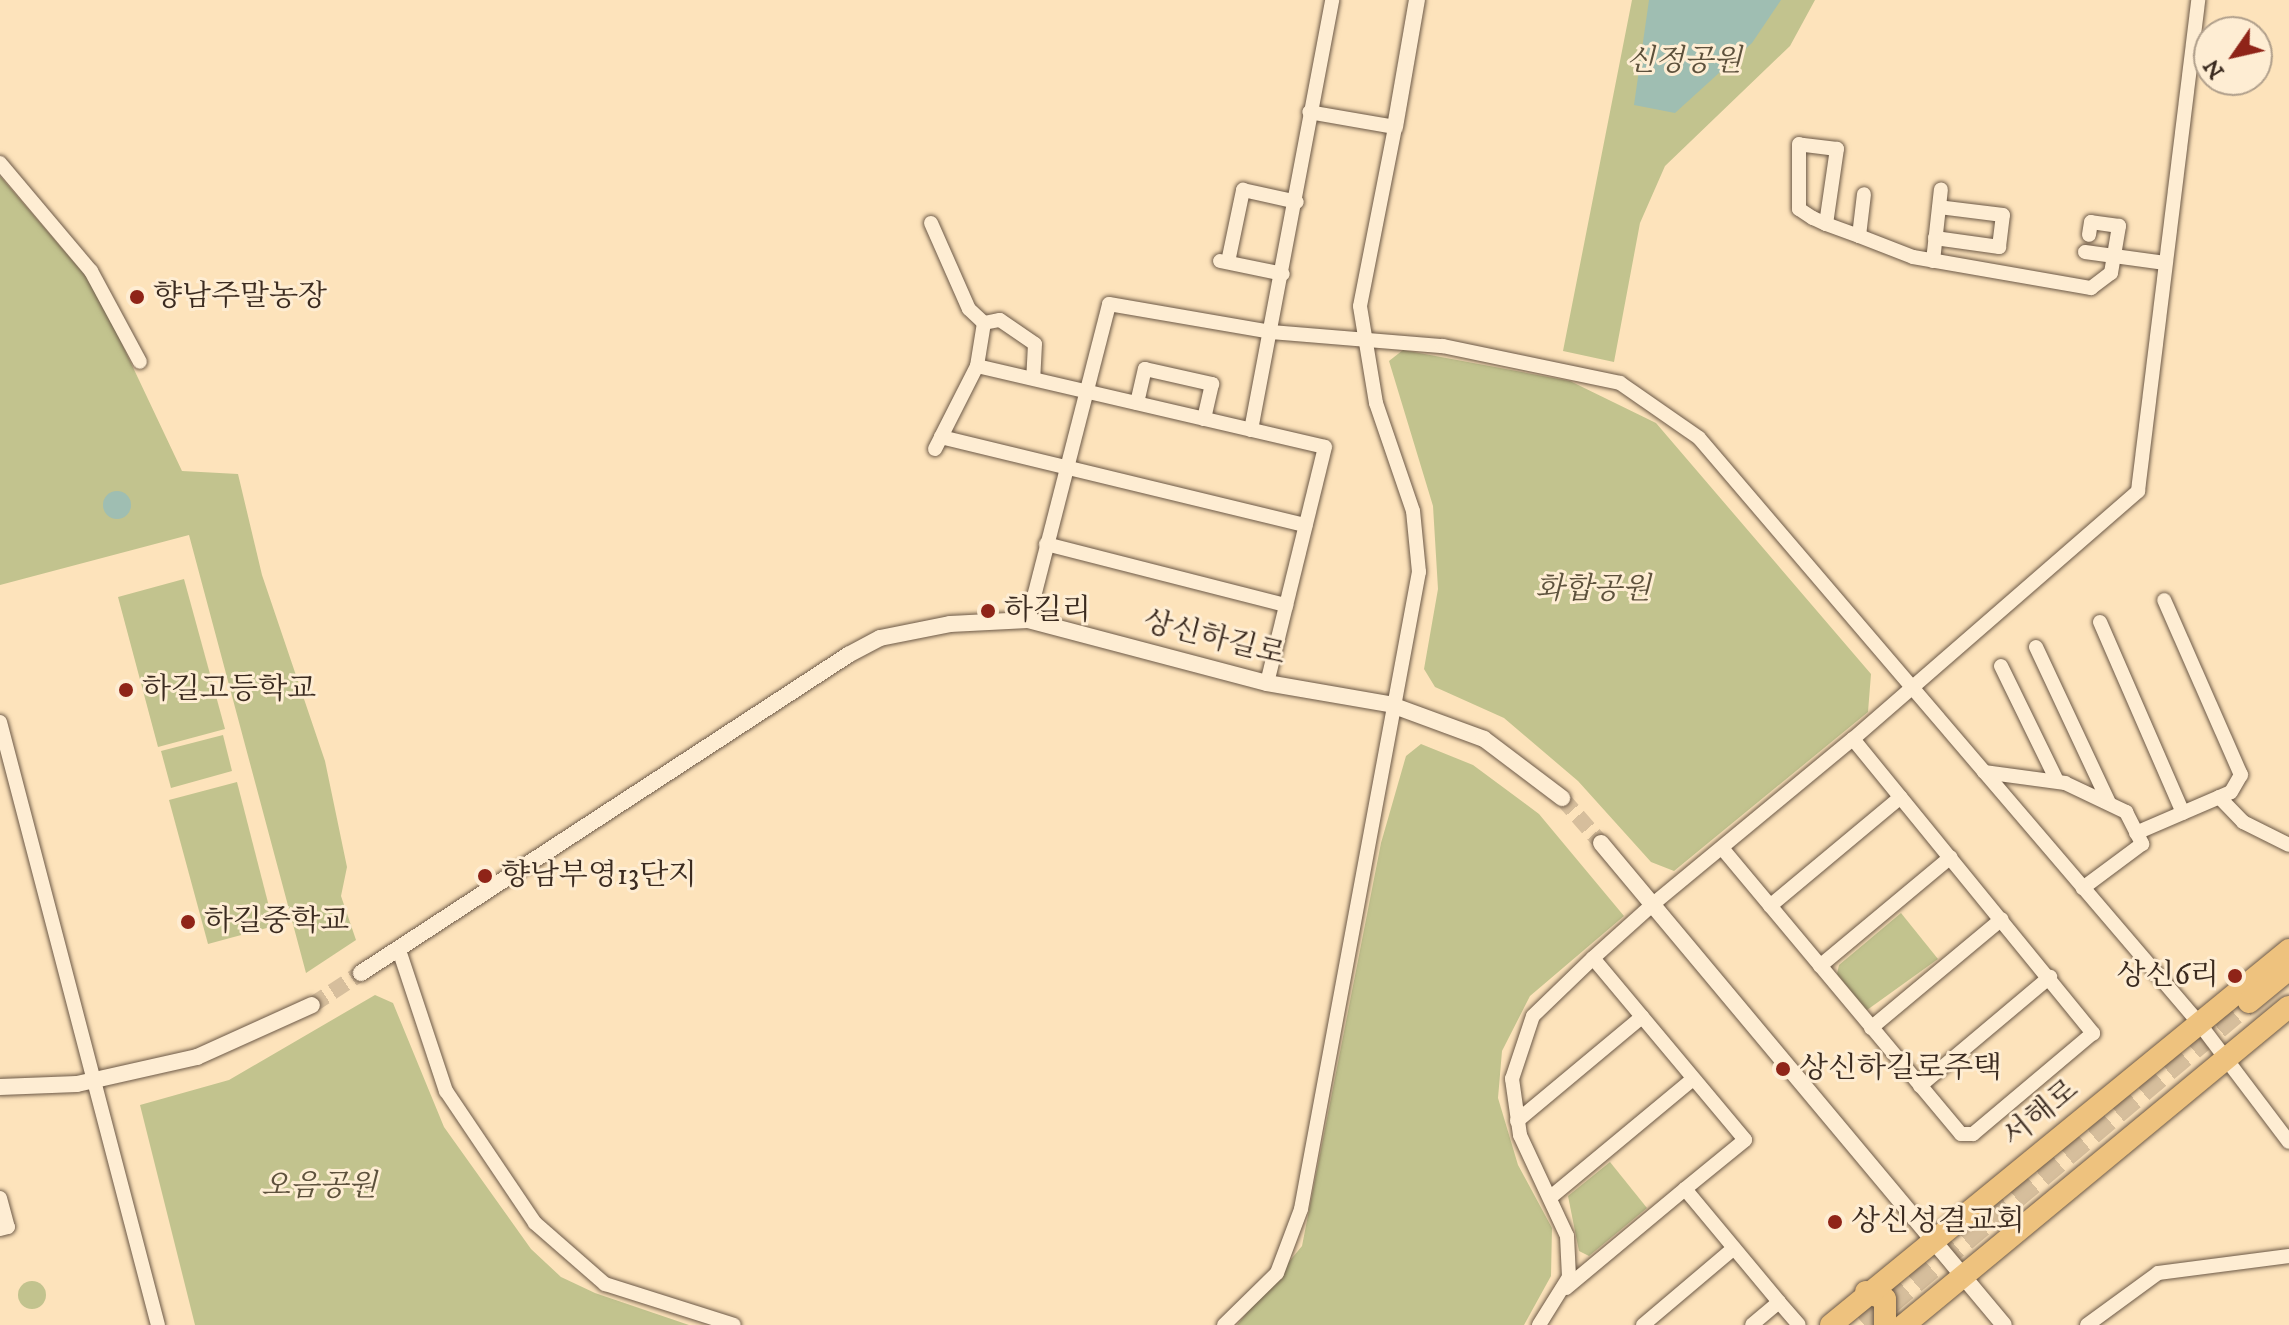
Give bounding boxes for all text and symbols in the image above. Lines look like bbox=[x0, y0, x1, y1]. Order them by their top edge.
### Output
north arrow bbox=[2193, 16, 2273, 96]
park label: 신정공원 bbox=[1626, 44, 1742, 80]
text: N bbox=[2198, 54, 2231, 84]
place label: 향남주말농장 bbox=[153, 279, 327, 315]
marker: 향남주말농장 bbox=[128, 288, 146, 306]
park label: 화합공원 bbox=[1535, 572, 1651, 608]
place label: 하길리 bbox=[1004, 593, 1091, 629]
marker: 하길리 bbox=[979, 602, 997, 620]
street label: 상신하길로 bbox=[1139, 604, 1289, 674]
place label: 하길고등학교 bbox=[142, 672, 316, 708]
marker: 하길고등학교 bbox=[117, 681, 135, 699]
place label: 향남부영13단지 bbox=[501, 858, 697, 894]
marker: 향남부영13단지 bbox=[476, 867, 494, 885]
place label: 하길중학교 bbox=[204, 904, 349, 940]
marker: 하길중학교 bbox=[179, 913, 197, 931]
place label: 상신6리 bbox=[2116, 958, 2219, 994]
marker: 상신6리 bbox=[2226, 967, 2244, 985]
place label: 상신하길로주택 bbox=[1799, 1051, 2002, 1087]
marker: 상신하길로주택 bbox=[1774, 1060, 1792, 1078]
street label: 서해로 bbox=[1996, 1073, 2086, 1155]
park label: 오음공원 bbox=[261, 1169, 377, 1205]
place label: 상신성결교회 bbox=[1851, 1204, 2025, 1240]
marker: 상신성결교회 bbox=[1826, 1213, 1844, 1231]

